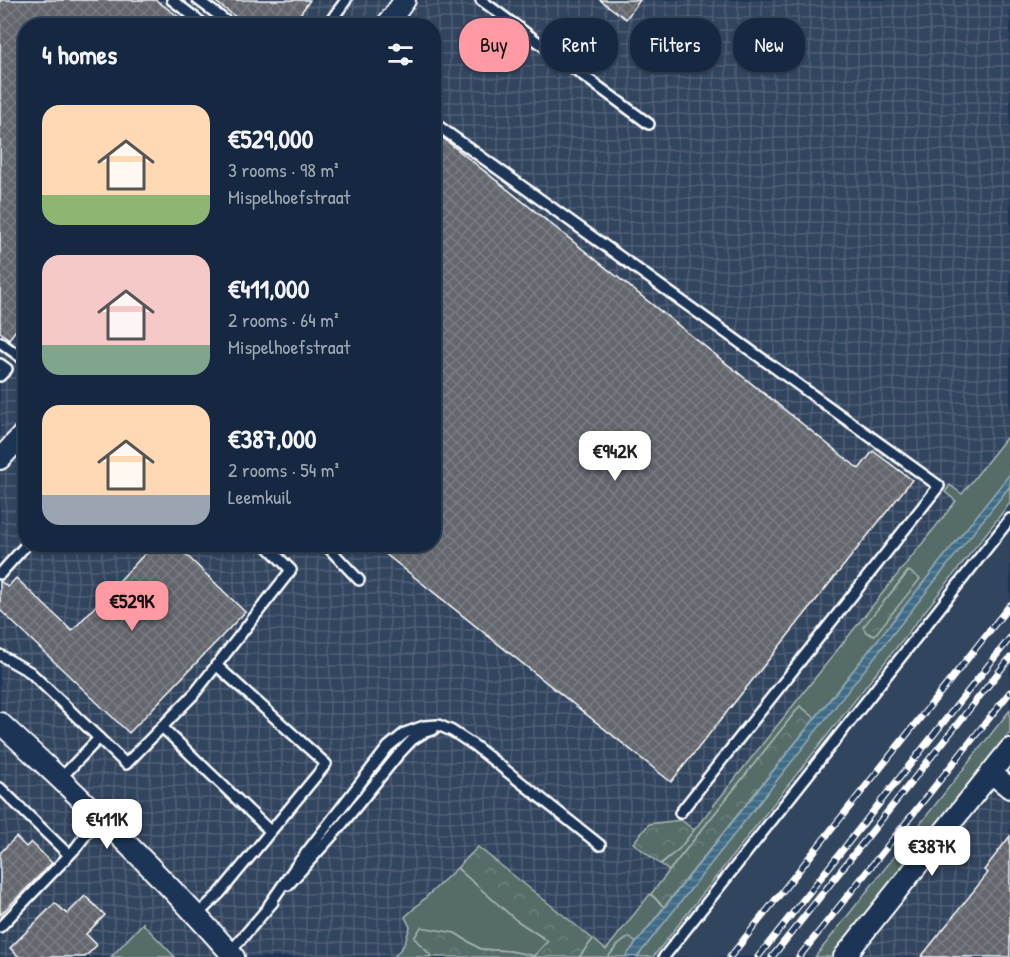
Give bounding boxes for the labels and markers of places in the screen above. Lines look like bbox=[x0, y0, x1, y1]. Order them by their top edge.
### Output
pin: €942K bbox=[573, 431, 657, 482]
pin: €529K bbox=[90, 581, 174, 632]
pin: €411K bbox=[65, 799, 149, 850]
pin: €387K bbox=[890, 826, 974, 877]

